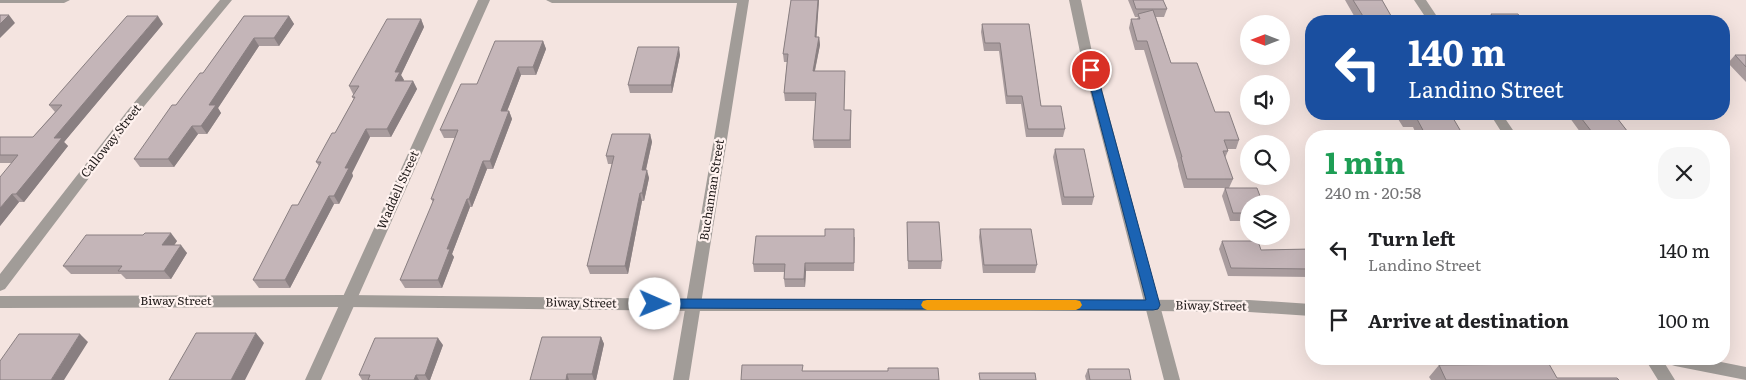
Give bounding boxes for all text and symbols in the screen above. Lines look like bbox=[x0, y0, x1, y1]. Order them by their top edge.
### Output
north arrow bbox=[1240, 15, 1290, 65]
map controls bbox=[1240, 15, 1290, 245]
text: 140 m bbox=[1408, 25, 1506, 77]
icon: left bbox=[1325, 35, 1390, 100]
pin bbox=[1070, 49, 1112, 91]
icon: arrive bbox=[1077, 56, 1105, 84]
text: Landino Street bbox=[1408, 72, 1564, 105]
button: sound bbox=[1240, 75, 1290, 125]
street label: Calloway Street bbox=[76, 100, 145, 181]
button: search bbox=[1240, 135, 1290, 185]
street label: Buchannan Street bbox=[694, 138, 728, 242]
text: 1 min bbox=[1325, 139, 1405, 183]
street label: Waddell Street bbox=[372, 147, 423, 232]
button: close bbox=[1658, 147, 1710, 199]
text: 240 m · 20:58 bbox=[1325, 180, 1421, 204]
button: layers bbox=[1240, 195, 1290, 245]
text: Turn left bbox=[1368, 224, 1455, 252]
icon: left bbox=[1325, 236, 1353, 264]
text: 140 m bbox=[1659, 236, 1710, 264]
text: Landino Street bbox=[1368, 252, 1481, 276]
position arrow bbox=[628, 277, 680, 329]
street label: Biway Street bbox=[140, 291, 212, 309]
street label: Biway Street bbox=[545, 292, 617, 312]
street label: Biway Street bbox=[1175, 295, 1247, 315]
icon: arrive bbox=[1325, 306, 1353, 334]
text: Arrive at destination bbox=[1368, 306, 1569, 334]
text: 100 m bbox=[1658, 306, 1710, 334]

